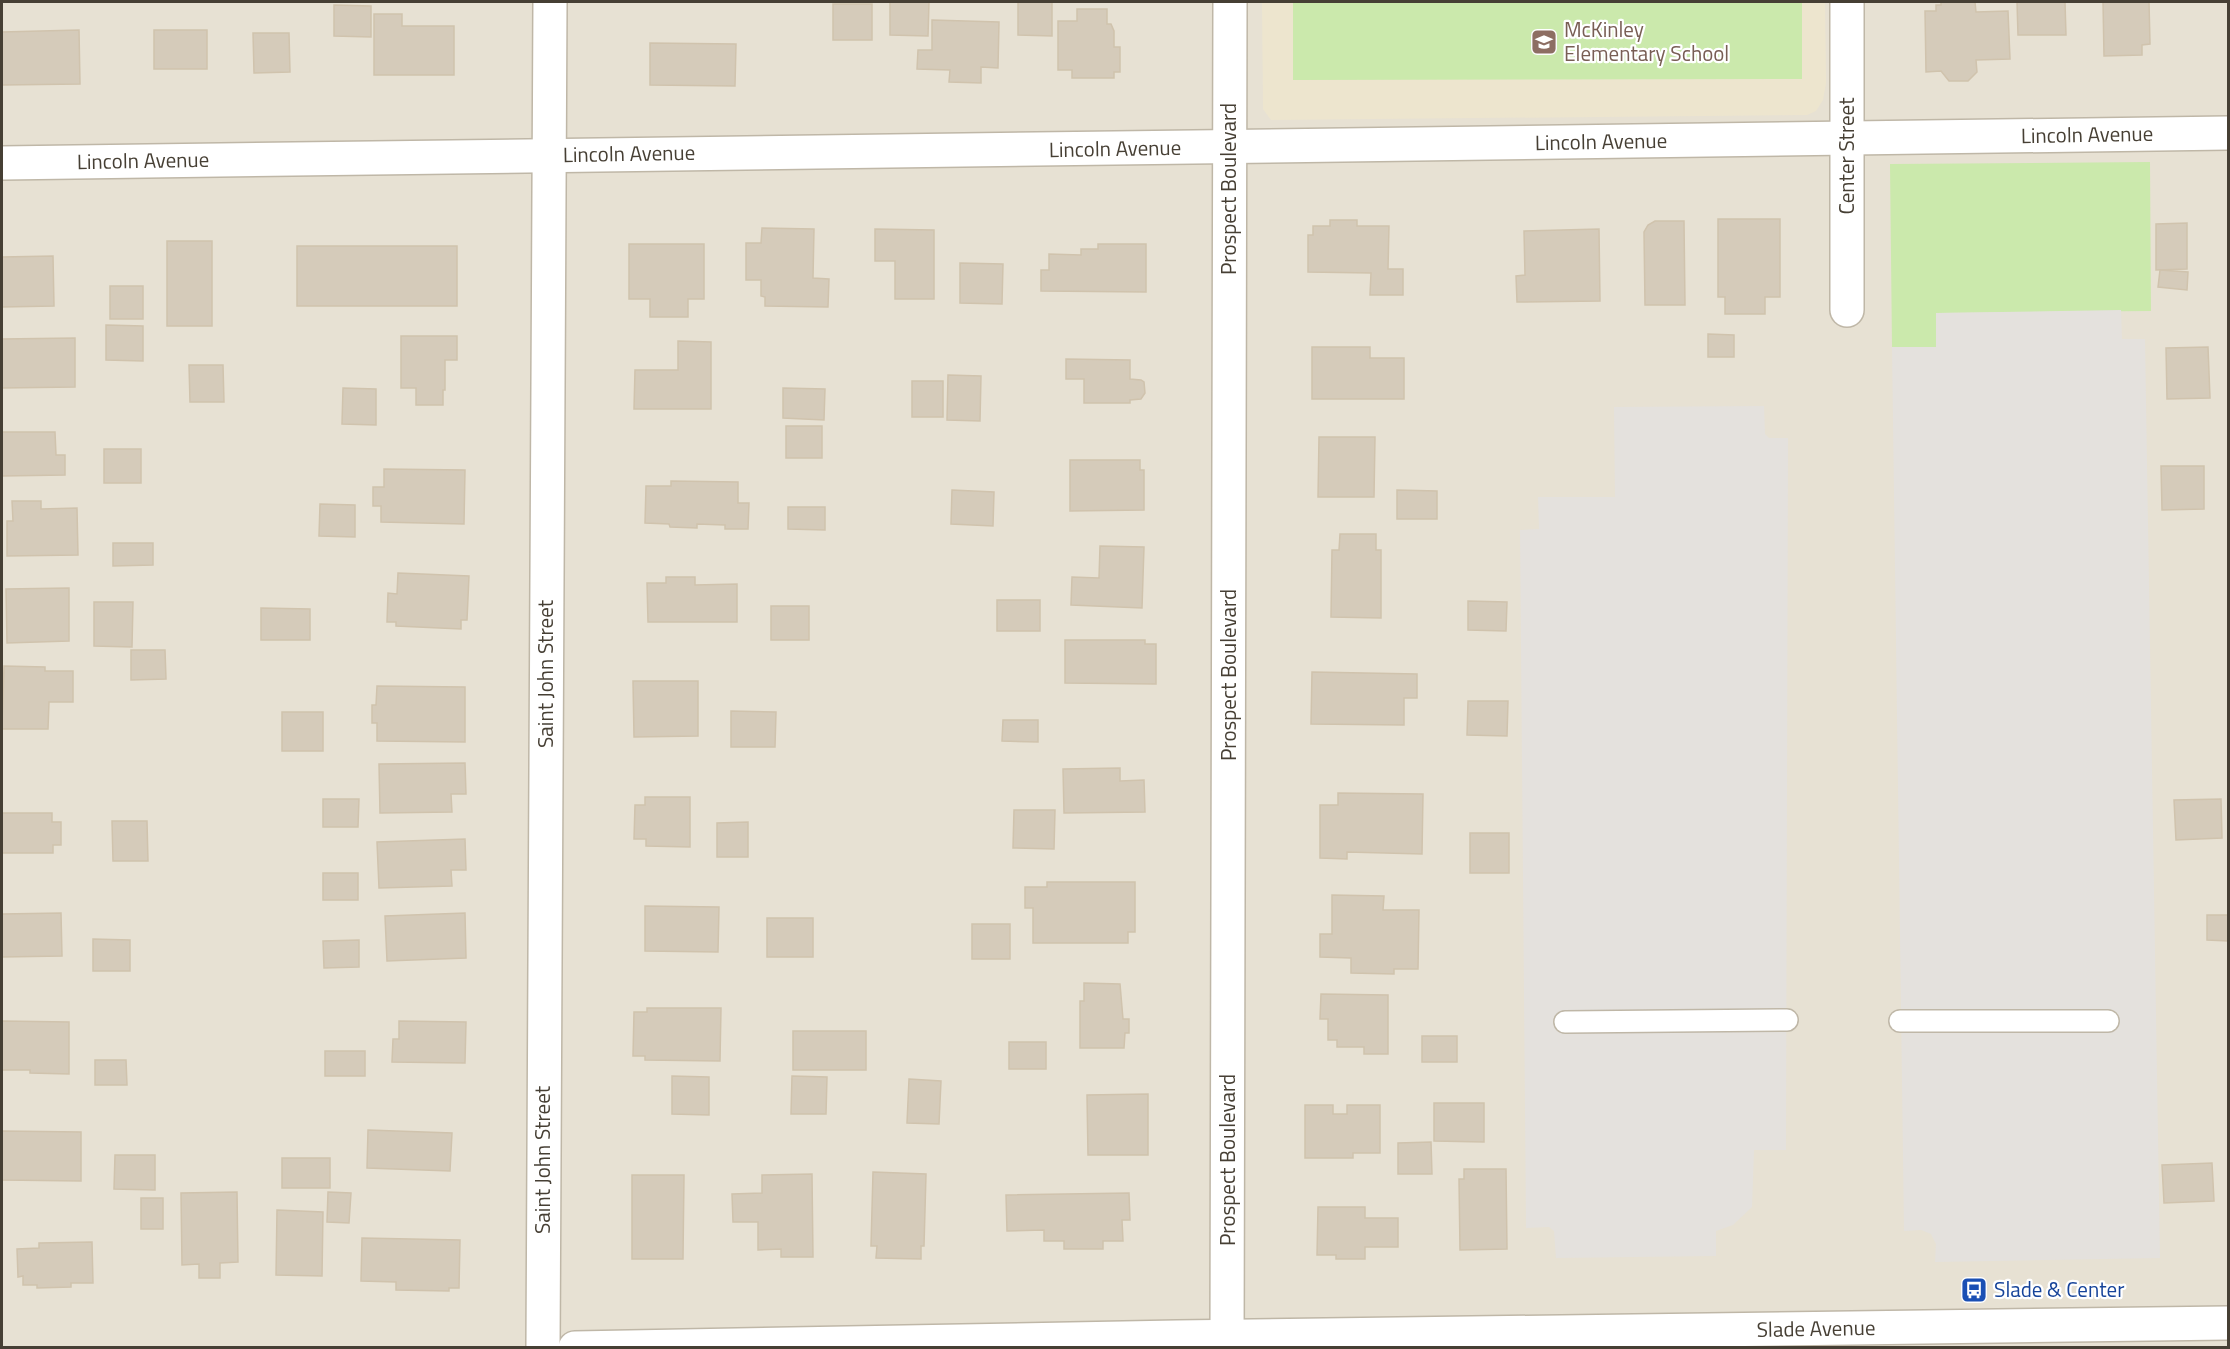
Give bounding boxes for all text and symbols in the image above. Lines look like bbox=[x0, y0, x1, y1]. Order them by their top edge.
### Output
place label: McKinley Elementary School bbox=[1564, 13, 1729, 69]
school or university icon: McKinley Elementary School bbox=[1529, 27, 1559, 57]
street label: Center Street bbox=[1830, 97, 1862, 215]
street label: Prospect Boulevard bbox=[1212, 103, 1244, 275]
street label: Lincoln Avenue bbox=[2020, 117, 2154, 151]
street label: Lincoln Avenue bbox=[1534, 124, 1668, 158]
street label: Lincoln Avenue bbox=[1048, 131, 1182, 165]
street label: Lincoln Avenue bbox=[562, 136, 696, 170]
street label: Lincoln Avenue bbox=[76, 143, 210, 177]
street label: Prospect Boulevard bbox=[1212, 589, 1244, 761]
street label: Saint John Street bbox=[529, 599, 561, 748]
street label: Prospect Boulevard bbox=[1211, 1074, 1243, 1246]
street label: Saint John Street bbox=[526, 1085, 558, 1234]
place label: Slade & Center bbox=[1994, 1273, 2124, 1305]
bus stop icon: Slade & Center bbox=[1959, 1275, 1989, 1305]
street label: Slade Avenue bbox=[1756, 1311, 1876, 1345]

